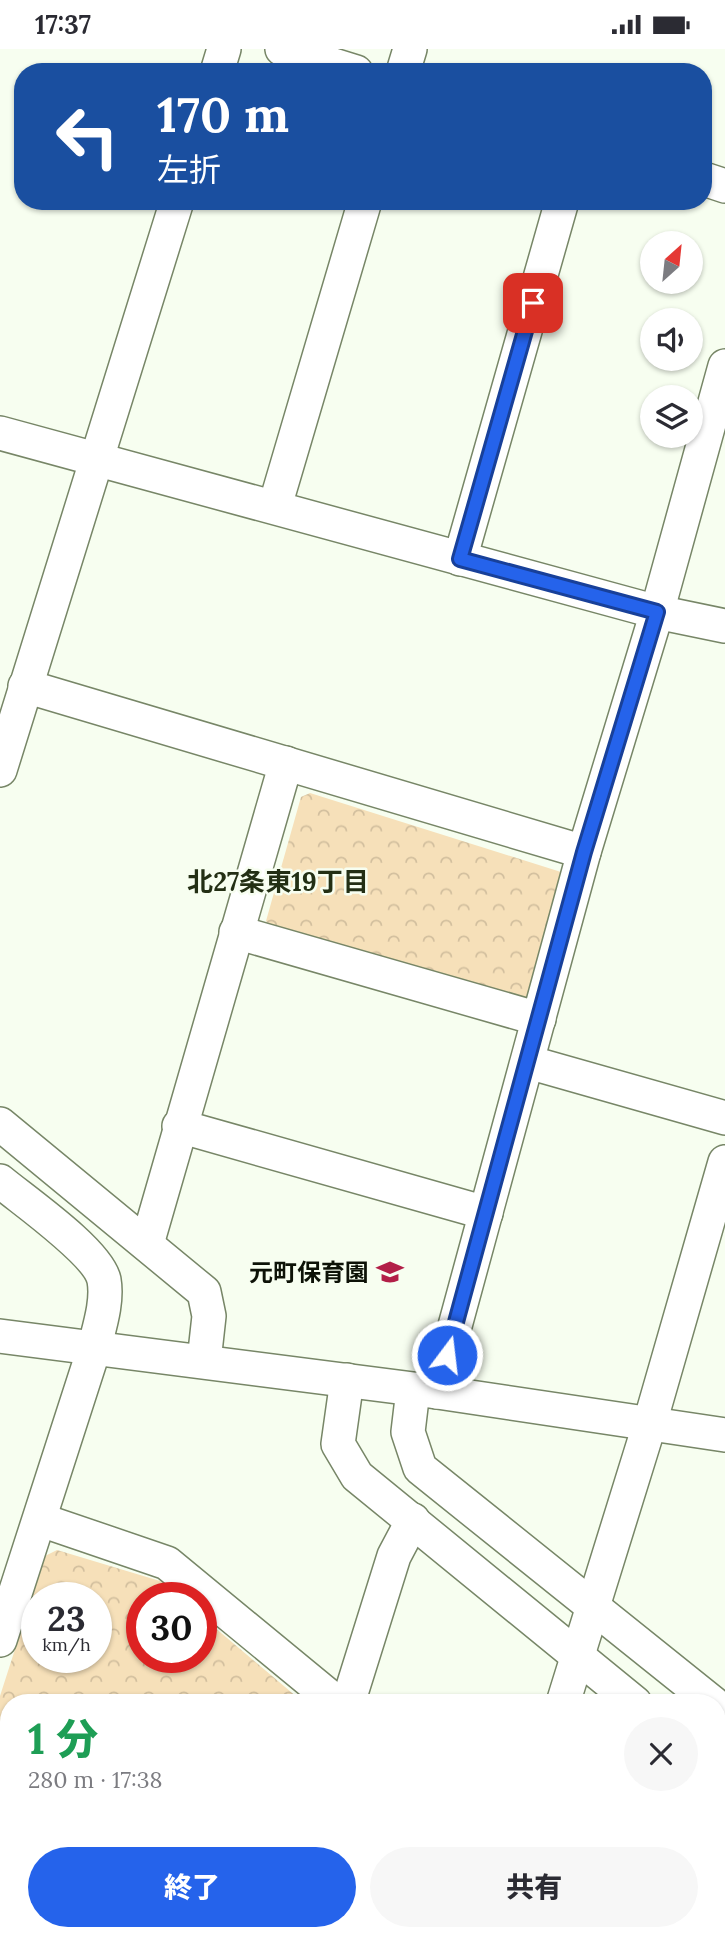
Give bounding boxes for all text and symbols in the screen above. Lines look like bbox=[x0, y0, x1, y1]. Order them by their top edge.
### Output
text: 17:37 bbox=[35, 8, 91, 41]
text: 170 m bbox=[157, 83, 289, 145]
icon: left bbox=[42, 91, 133, 182]
text: 左折 bbox=[157, 149, 221, 190]
north arrow bbox=[640, 231, 704, 294]
map controls bbox=[640, 231, 703, 448]
pin bbox=[503, 273, 563, 333]
icon: arrive bbox=[514, 284, 552, 322]
button: sound bbox=[640, 308, 703, 371]
button: layers bbox=[640, 385, 703, 448]
district label: 北27条東19丁目 bbox=[187, 865, 369, 898]
place label: 元町保育園 bbox=[249, 1257, 369, 1288]
school or university icon: 元町保育園 bbox=[375, 1257, 405, 1287]
position arrow bbox=[410, 1318, 484, 1392]
speed limit sign: 30 bbox=[126, 1582, 217, 1673]
text: 23 bbox=[47, 1596, 86, 1641]
text: km/h bbox=[42, 1633, 91, 1656]
text: 1 分 bbox=[28, 1712, 98, 1766]
button: close bbox=[624, 1717, 698, 1791]
text: 280 m · 17:38 bbox=[28, 1765, 162, 1794]
button: 終了 bbox=[28, 1847, 356, 1927]
button: 共有 bbox=[370, 1847, 698, 1927]

